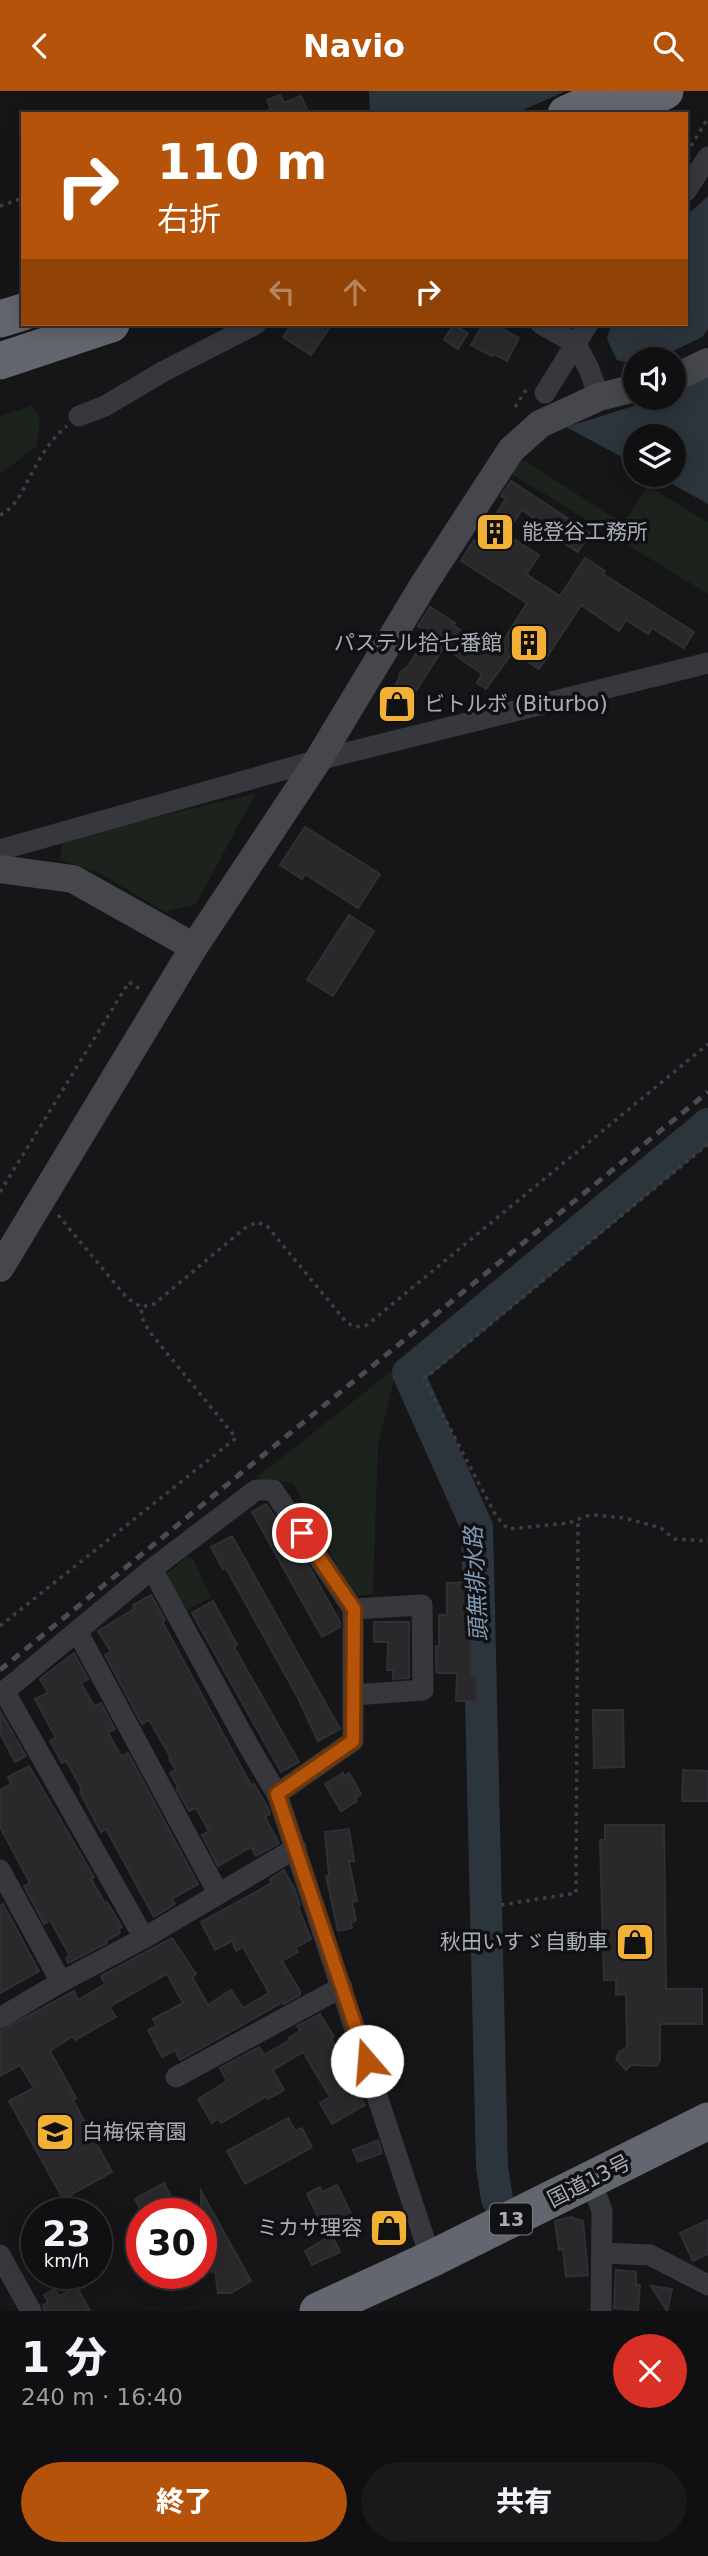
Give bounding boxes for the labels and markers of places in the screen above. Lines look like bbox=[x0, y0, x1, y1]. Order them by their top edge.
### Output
building icon: 能登谷工務所 bbox=[474, 511, 516, 553]
place label: 能登谷工務所 bbox=[522, 520, 648, 544]
building icon: パステル拾七番館 bbox=[508, 622, 550, 664]
place label: パステル拾七番館 bbox=[334, 631, 502, 655]
shop icon: ビトルボ (Biturbo) bbox=[376, 683, 418, 725]
place label: ビトルボ (Biturbo) bbox=[424, 692, 608, 716]
pin bbox=[272, 1503, 332, 1563]
shop icon: 秋田いすゞ自動車 bbox=[614, 1921, 656, 1963]
place label: 秋田いすゞ自動車 bbox=[440, 1930, 608, 1954]
school or university icon: 白梅保育園 bbox=[34, 2111, 76, 2153]
place label: 白梅保育園 bbox=[82, 2120, 187, 2144]
shop icon: ミカサ理容 bbox=[368, 2207, 410, 2249]
place label: ミカサ理容 bbox=[257, 2216, 362, 2240]

